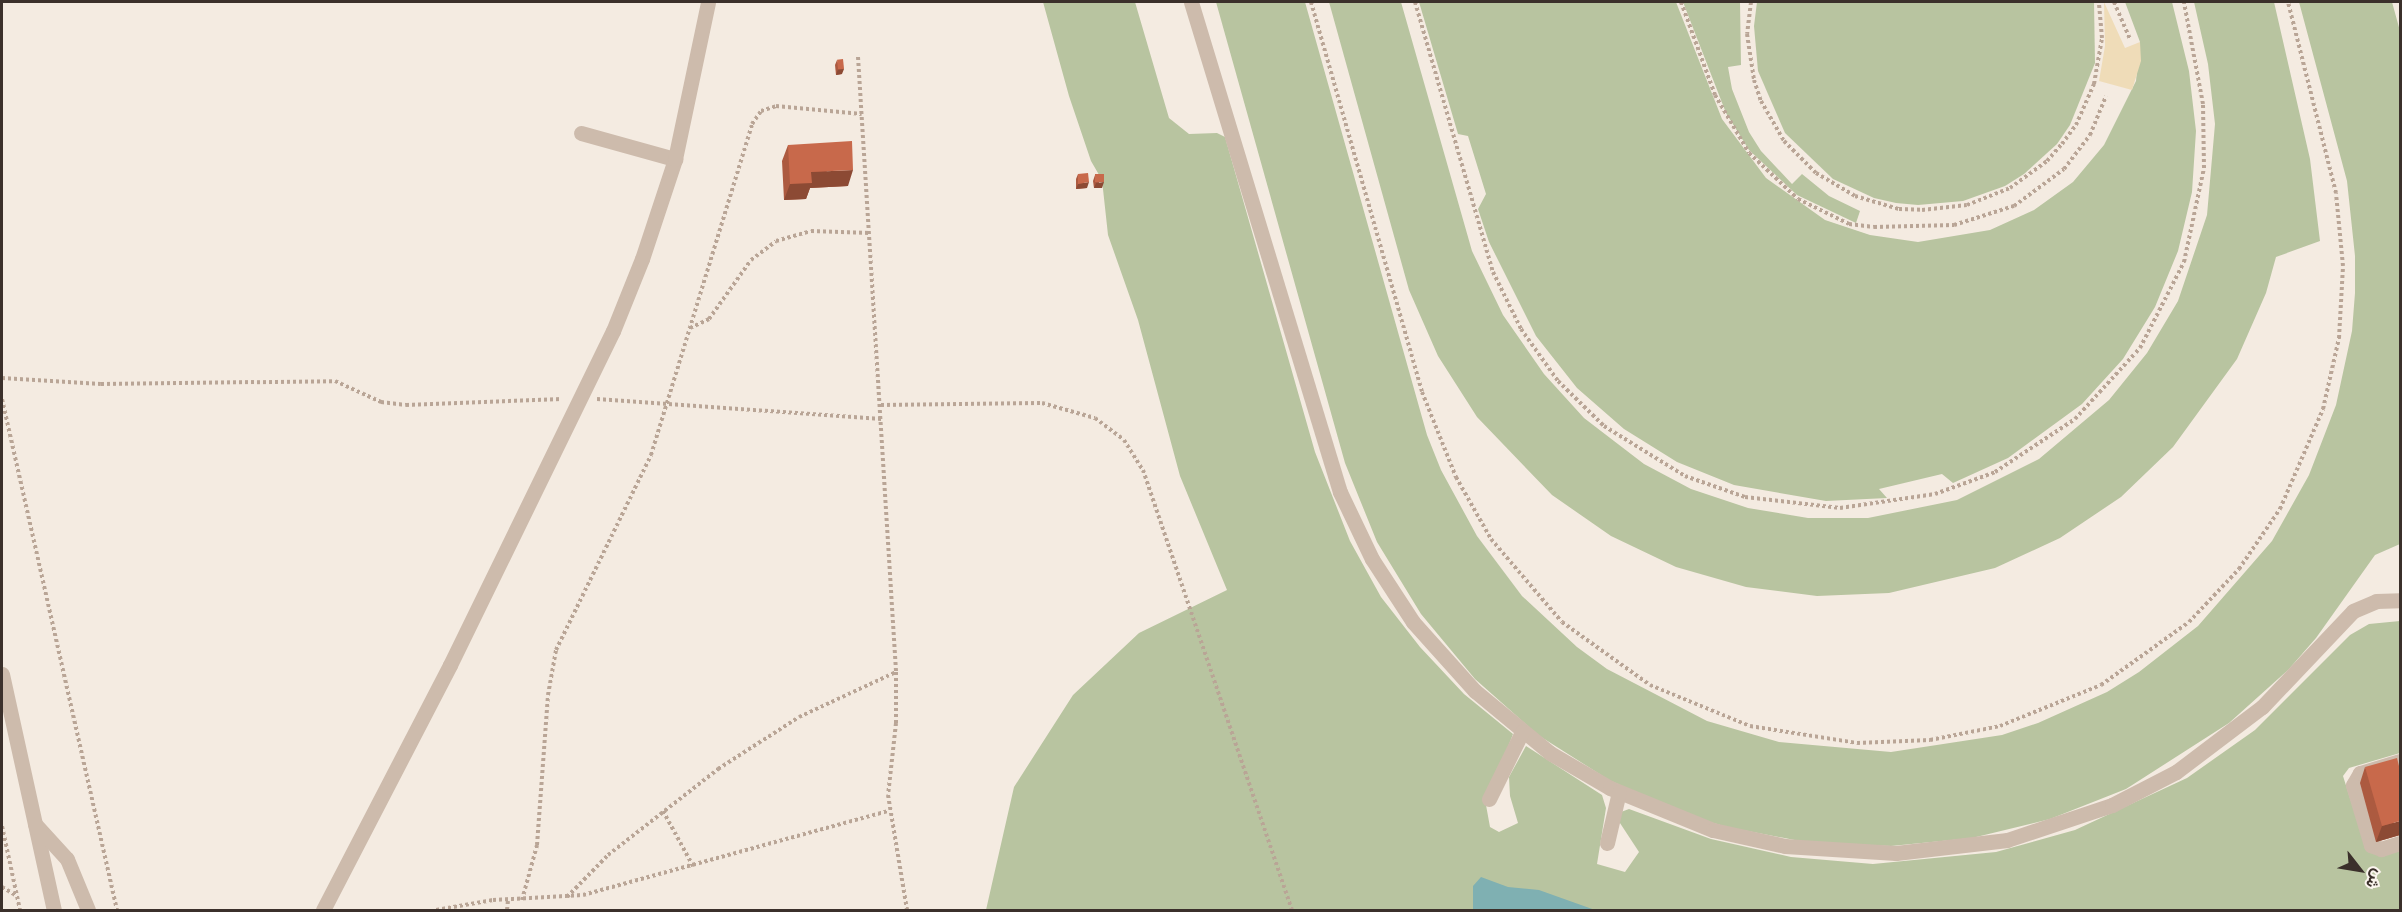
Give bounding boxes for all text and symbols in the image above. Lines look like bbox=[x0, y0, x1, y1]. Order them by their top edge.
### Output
north arrow bbox=[2330, 840, 2390, 900]
text: ش bbox=[2363, 866, 2388, 892]

